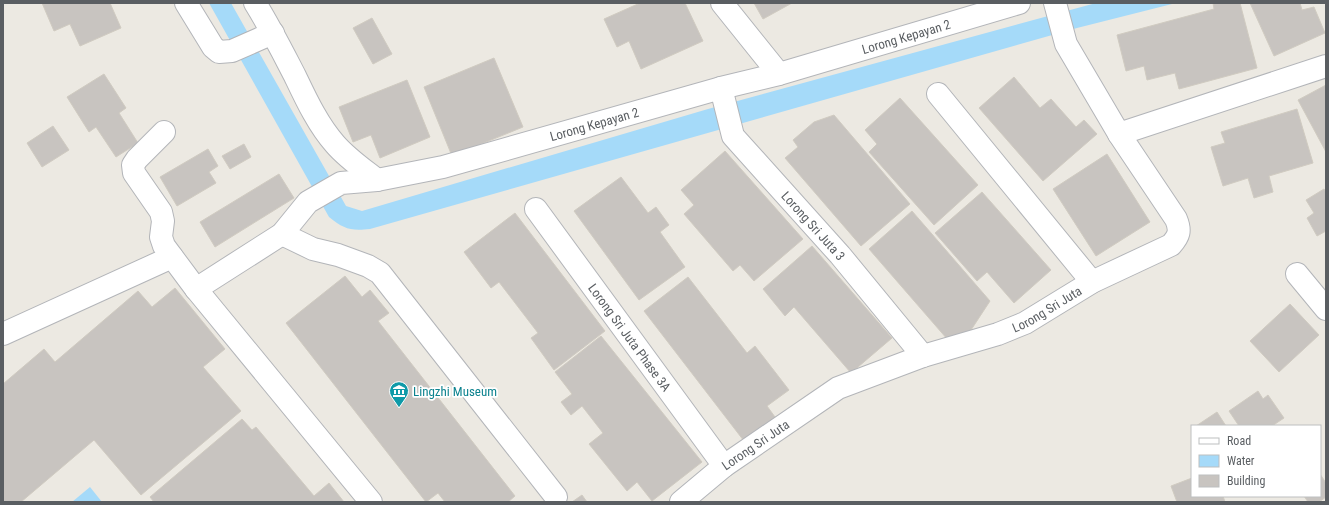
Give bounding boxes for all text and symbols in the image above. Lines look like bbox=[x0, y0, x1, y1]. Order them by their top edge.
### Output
street label: Lorong Kepayan 2 bbox=[860, 17, 952, 57]
street label: Lorong Kepayan 2 bbox=[548, 105, 640, 144]
street label: Lorong Sri Juta 3 bbox=[778, 188, 848, 263]
street label: Lorong Sri Juta Phase 3A bbox=[585, 281, 674, 395]
street label: Lorong Sri Juta bbox=[1010, 283, 1084, 335]
museum icon: Lingzhi Museum bbox=[388, 380, 410, 408]
place label: Lingzhi Museum bbox=[413, 384, 497, 399]
street label: Lorong Sri Juta bbox=[719, 417, 792, 473]
legend bbox=[1191, 425, 1321, 497]
text: Road bbox=[1227, 434, 1251, 448]
text: Water bbox=[1227, 454, 1255, 468]
text: Building bbox=[1227, 474, 1265, 488]

